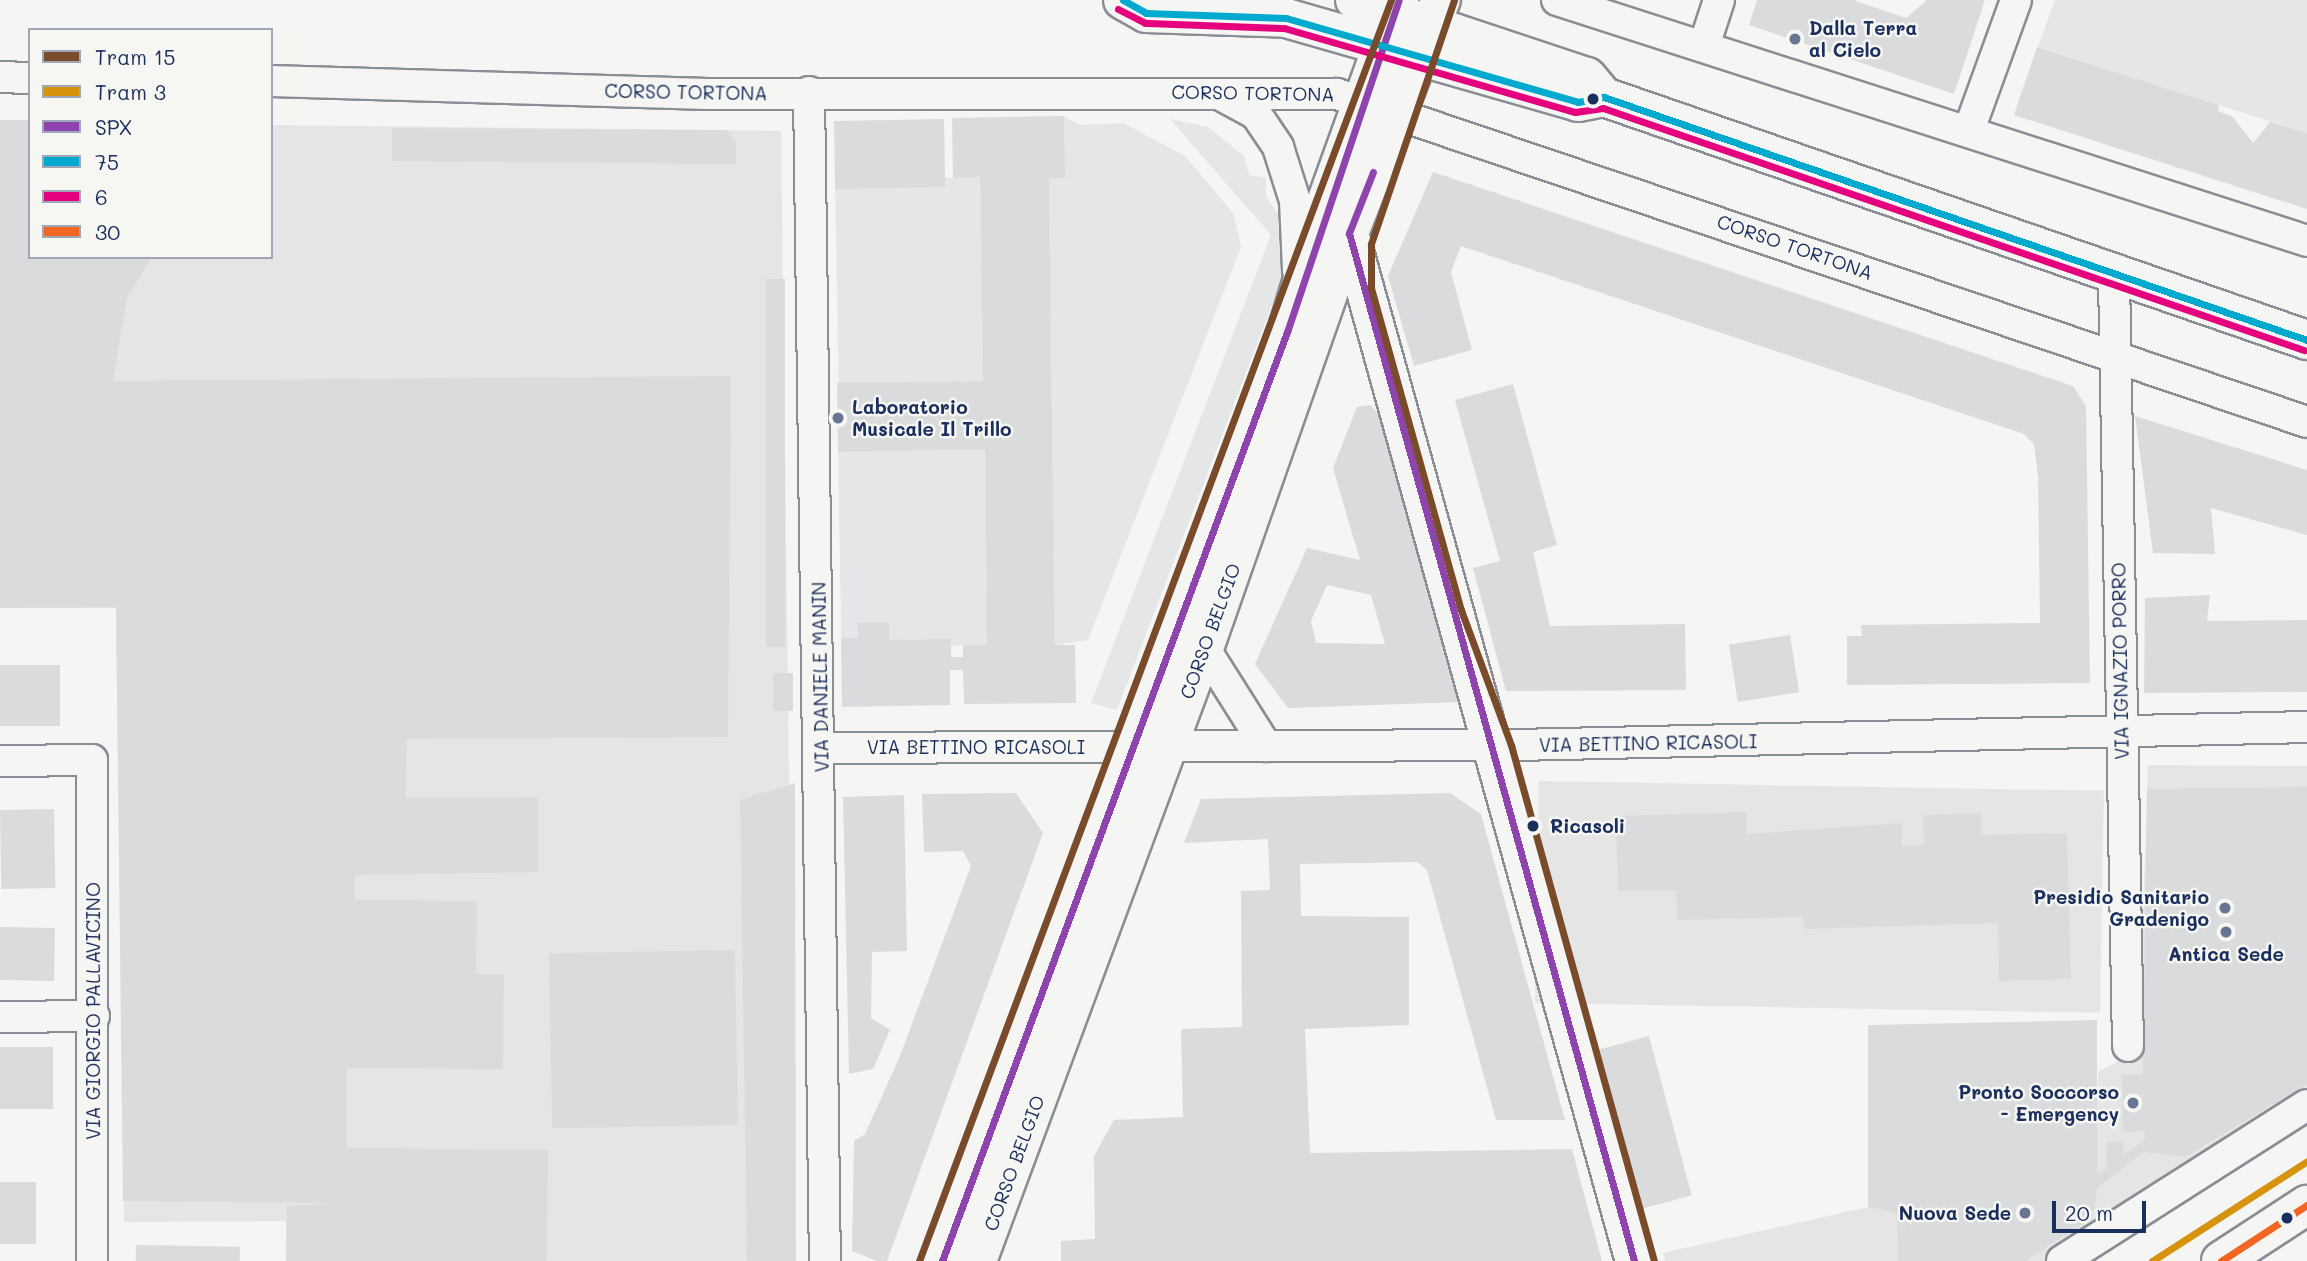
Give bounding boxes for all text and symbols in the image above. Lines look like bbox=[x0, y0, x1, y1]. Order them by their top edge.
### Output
place label: Dalla Terra al Cielo bbox=[1809, 17, 1917, 61]
legend bbox=[28, 28, 273, 259]
marker: Dalla Terra al Cielo bbox=[1787, 31, 1803, 47]
text: Tram 15 bbox=[95, 43, 175, 70]
text: Tram 3 bbox=[95, 78, 166, 105]
street label: CORSO TORTONA bbox=[604, 79, 768, 105]
street label: CORSO TORTONA bbox=[1171, 80, 1335, 106]
unlabelled marker bbox=[1586, 92, 1600, 106]
text: SPX bbox=[95, 113, 132, 140]
text: 75 bbox=[95, 148, 119, 175]
text: 6 bbox=[95, 183, 108, 210]
street label: CORSO TORTONA bbox=[1714, 210, 1876, 284]
text: 30 bbox=[95, 218, 120, 245]
place label: Laboratorio Musicale Il Trillo bbox=[852, 396, 1012, 440]
marker: Laboratorio Musicale Il Trillo bbox=[830, 410, 846, 426]
street label: CORSO BELGIO bbox=[1175, 560, 1245, 702]
street label: VIA IGNAZIO PORRO bbox=[2107, 562, 2133, 760]
street label: VIA DANIELE MANIN bbox=[807, 581, 833, 773]
street label: VIA BETTINO RICASOLI bbox=[1539, 730, 1757, 756]
street label: VIA BETTINO RICASOLI bbox=[867, 736, 1085, 758]
marker: Ricasoli bbox=[1522, 815, 1544, 837]
place label: Ricasoli bbox=[1550, 815, 1625, 837]
street label: VIA GIORGIO PALLAVICINO bbox=[82, 882, 104, 1140]
place label: Presidio Sanitario Gradenigo bbox=[2033, 886, 2209, 930]
marker: Presidio Sanitario Gradenigo bbox=[2215, 898, 2235, 918]
marker: Antica Sede bbox=[2218, 924, 2234, 940]
place label: Antica Sede bbox=[2168, 943, 2284, 965]
place label: Pronto Soccorso - Emergency bbox=[1958, 1081, 2119, 1125]
street label: CORSO BELGIO bbox=[979, 1092, 1049, 1234]
marker: Pronto Soccorso - Emergency bbox=[2125, 1095, 2141, 1111]
scale bar bbox=[2055, 1188, 2150, 1232]
text: 20 m bbox=[2065, 1199, 2113, 1226]
place label: Nuova Sede bbox=[1899, 1202, 2011, 1224]
marker: Nuova Sede bbox=[2017, 1205, 2033, 1221]
unlabelled marker bbox=[2280, 1211, 2294, 1225]

